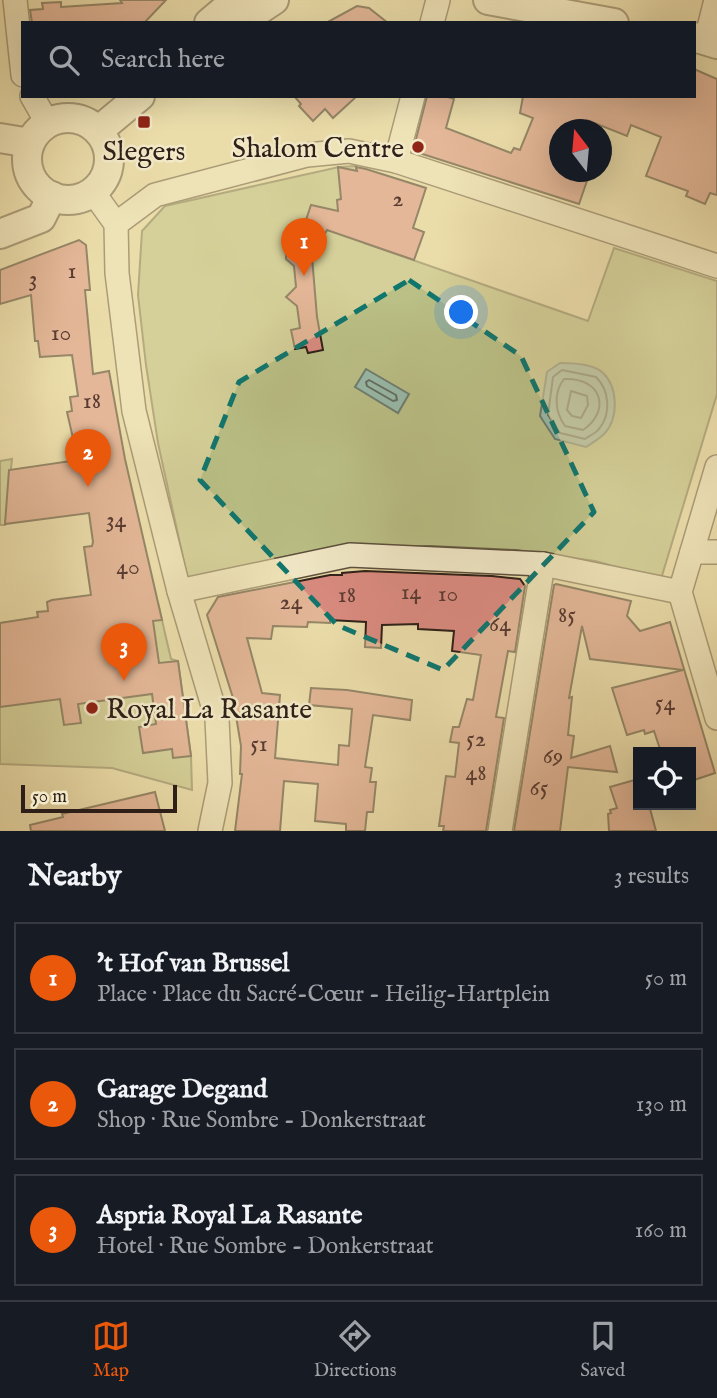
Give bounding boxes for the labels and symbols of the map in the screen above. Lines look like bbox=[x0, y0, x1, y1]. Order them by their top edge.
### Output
marker: Slegers bbox=[136, 114, 152, 130]
north arrow bbox=[549, 119, 612, 182]
place label: Shalom Centre bbox=[232, 132, 404, 167]
place label: Slegers bbox=[103, 135, 185, 170]
marker: Shalom Centre bbox=[410, 139, 426, 155]
house number: 2 bbox=[392, 184, 404, 215]
pin: 1 bbox=[281, 218, 327, 276]
house number: 1 bbox=[68, 256, 76, 287]
house number: 3 bbox=[29, 264, 37, 295]
your location bbox=[444, 295, 478, 329]
house number: 10 bbox=[51, 318, 71, 349]
house number: 18 bbox=[83, 386, 101, 417]
pin: 2 bbox=[65, 429, 111, 487]
house number: 34 bbox=[106, 505, 127, 536]
house number: 40 bbox=[116, 552, 140, 583]
house number: 14 bbox=[401, 577, 422, 608]
house number: 10 bbox=[438, 579, 458, 610]
house number: 18 bbox=[338, 580, 356, 611]
house number: 24 bbox=[279, 587, 303, 618]
house number: 85 bbox=[558, 600, 576, 631]
house number: 64 bbox=[489, 609, 511, 640]
pin: 3 bbox=[101, 623, 147, 681]
house number: 54 bbox=[655, 688, 675, 719]
place label: Royal La Rasante bbox=[106, 693, 312, 728]
marker: Royal La Rasante bbox=[84, 700, 100, 716]
house number: 52 bbox=[466, 724, 486, 755]
house number: 51 bbox=[250, 729, 268, 760]
house number: 69 bbox=[543, 741, 563, 772]
house number: 48 bbox=[465, 758, 487, 789]
house number: 65 bbox=[530, 773, 549, 804]
scale bar bbox=[21, 782, 177, 814]

